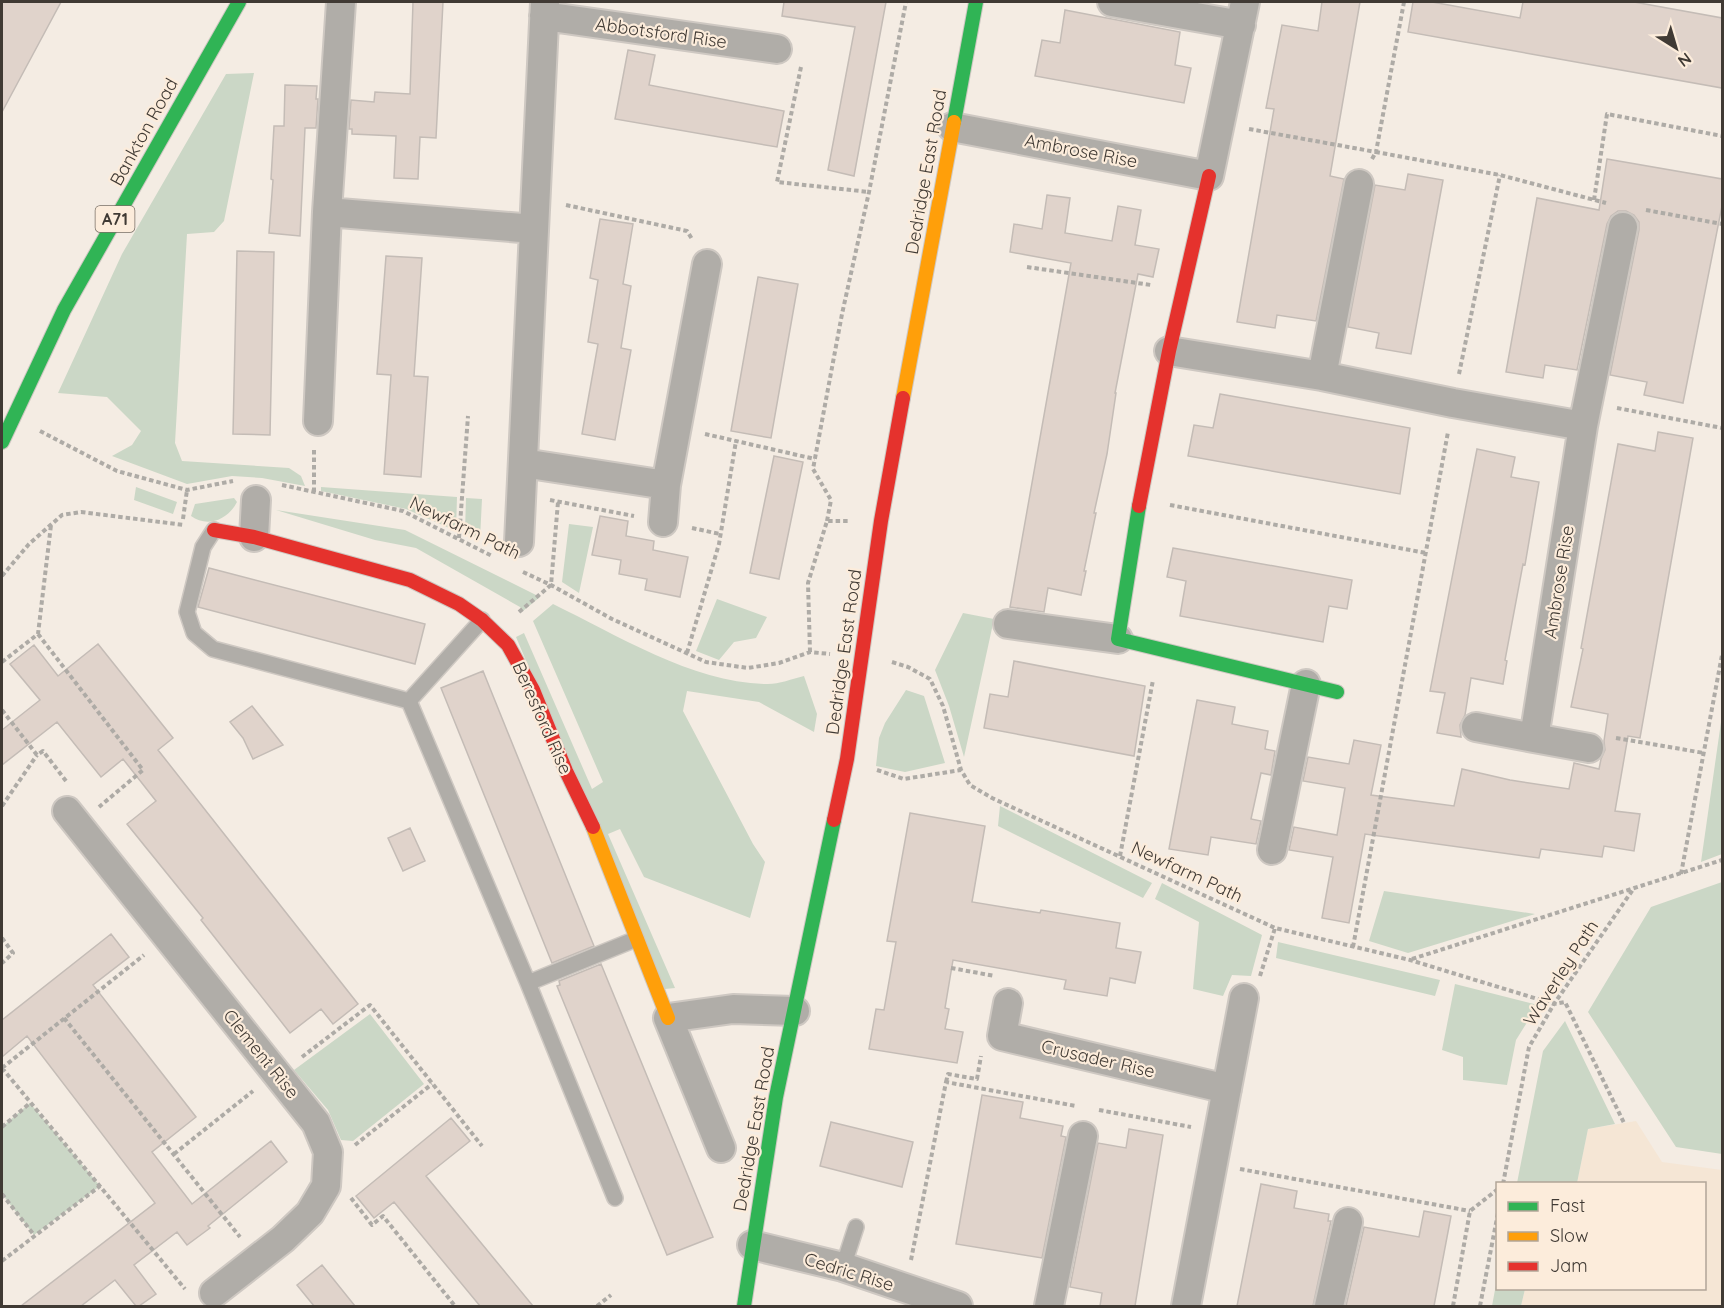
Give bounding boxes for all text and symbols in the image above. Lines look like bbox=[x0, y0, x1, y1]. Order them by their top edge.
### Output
street label: Abbotsford Rise bbox=[594, 12, 728, 53]
north arrow bbox=[1646, 18, 1706, 78]
text: N bbox=[1674, 48, 1696, 72]
street label: Bankton Road bbox=[105, 74, 183, 190]
street label: Dedridge East Road bbox=[900, 88, 951, 256]
street label: Ambrose Rise bbox=[1023, 128, 1139, 173]
road number: A71 bbox=[96, 206, 134, 232]
street label: Newfarm Path bbox=[406, 491, 524, 564]
street label: Ambrose Rise bbox=[1538, 524, 1579, 640]
street label: Dedridge East Road bbox=[820, 568, 867, 736]
street label: Beresford Rise bbox=[507, 658, 577, 778]
street label: Newfarm Path bbox=[1128, 836, 1247, 907]
street label: Waverley Path bbox=[1518, 916, 1603, 1030]
street label: Clement Rise bbox=[218, 1004, 304, 1103]
street label: Crusader Rise bbox=[1039, 1034, 1157, 1083]
street label: Dedridge East Road bbox=[728, 1045, 779, 1213]
legend bbox=[1496, 1182, 1706, 1290]
text: Fast bbox=[1550, 1194, 1585, 1217]
text: Slow bbox=[1550, 1224, 1588, 1247]
street label: Cedric Rise bbox=[802, 1247, 897, 1296]
text: Jam bbox=[1550, 1254, 1588, 1277]

